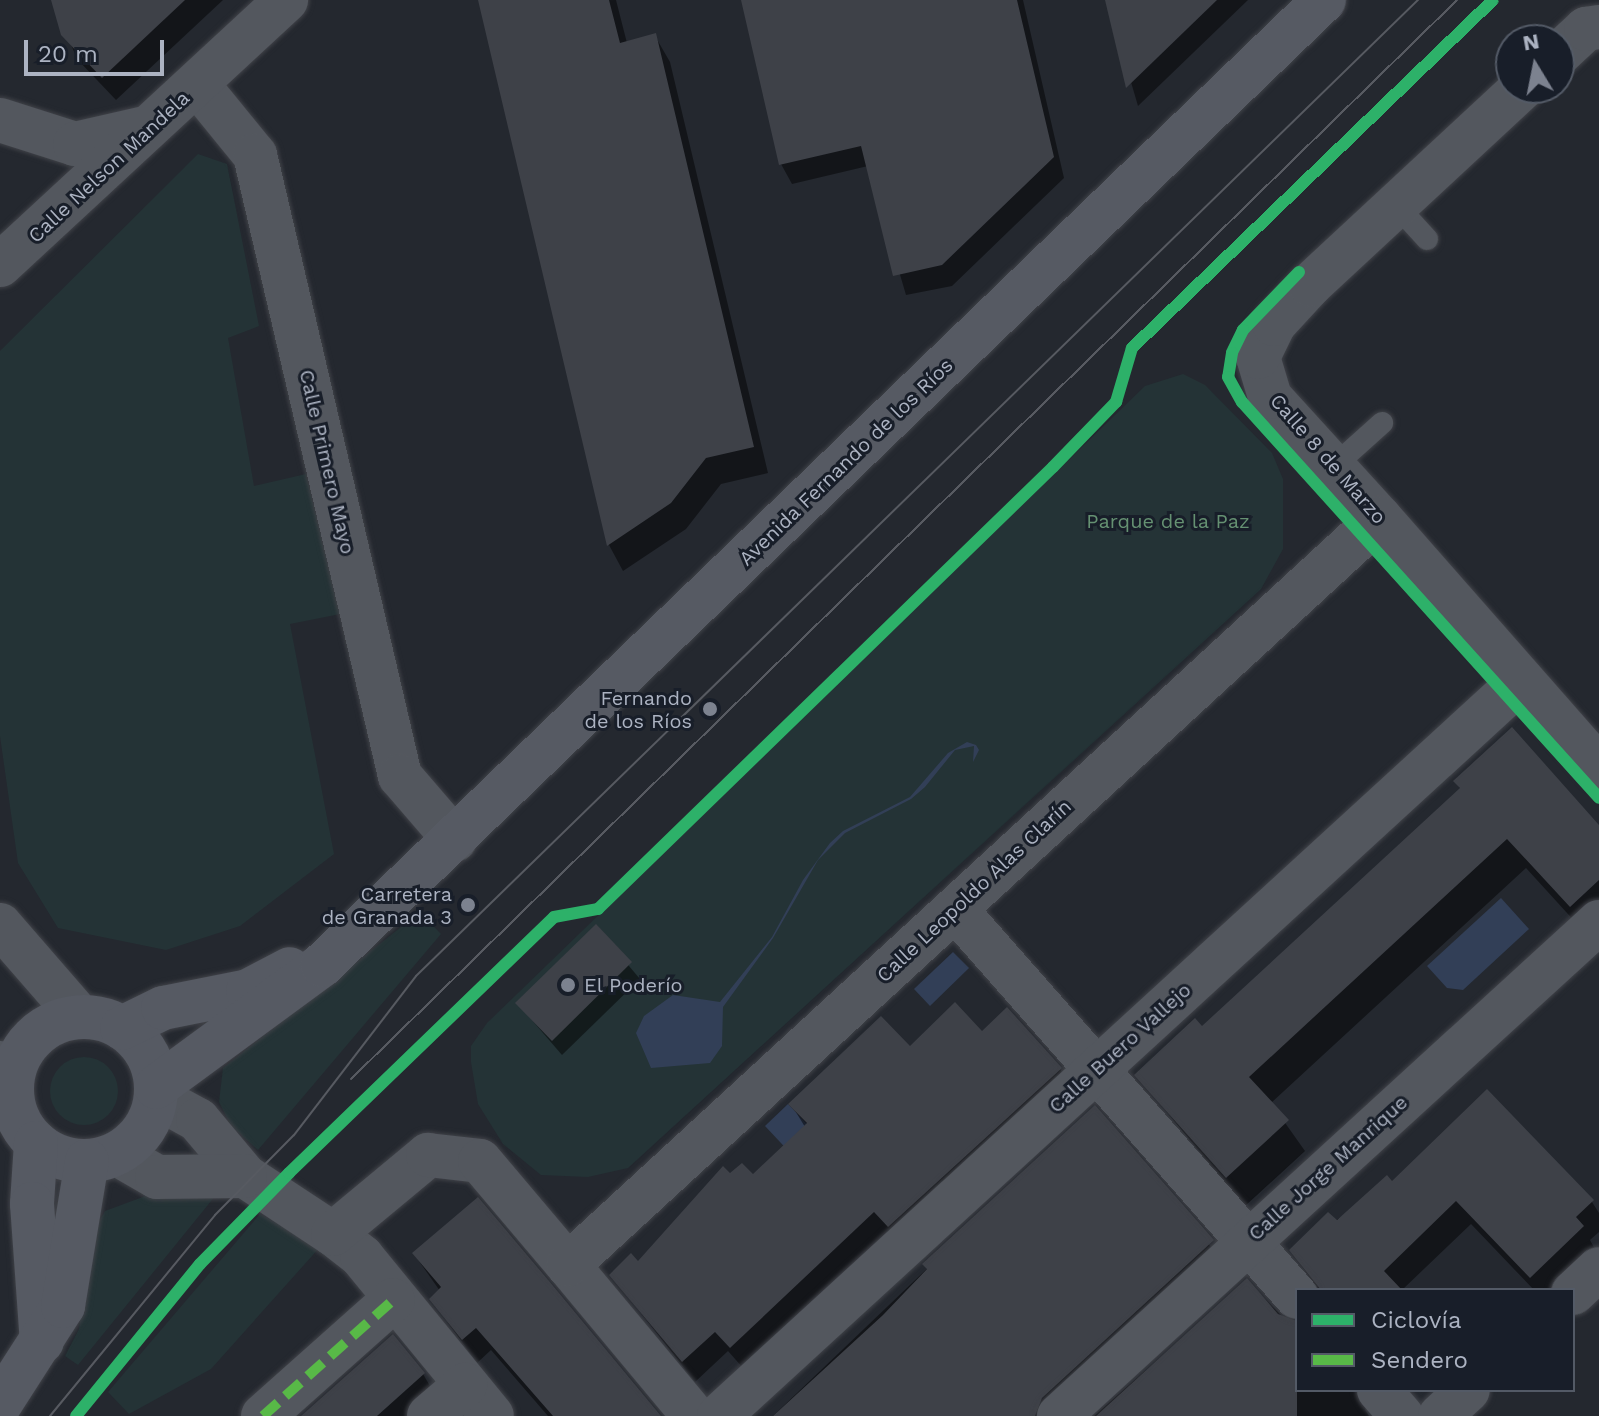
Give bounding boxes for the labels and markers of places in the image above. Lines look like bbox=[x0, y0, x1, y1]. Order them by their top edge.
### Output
place label: Fernando de los Ríos bbox=[585, 686, 692, 733]
marker: Fernando de los Ríos bbox=[699, 698, 721, 720]
place label: Carretera de Granada 3 bbox=[321, 882, 452, 929]
marker: Carretera de Granada 3 bbox=[459, 896, 477, 914]
place label: El Poderío bbox=[584, 973, 683, 997]
marker: El Poderío bbox=[559, 976, 577, 994]

